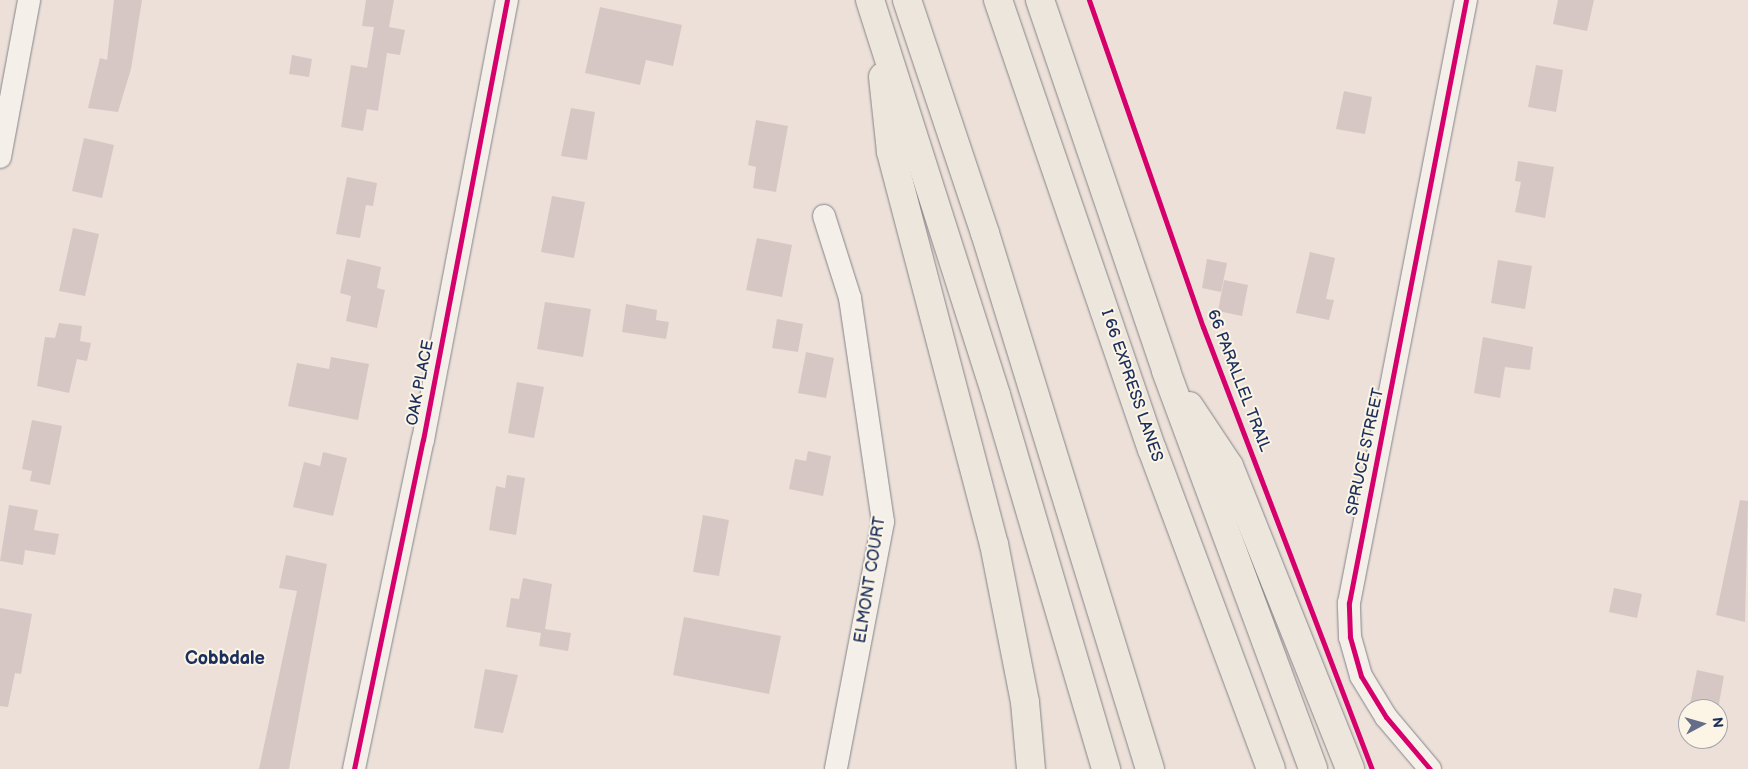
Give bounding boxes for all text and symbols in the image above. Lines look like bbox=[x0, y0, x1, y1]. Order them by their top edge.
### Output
street label: I 66 EXPRESS LANES bbox=[1096, 307, 1166, 465]
street label: 66 PARALLEL TRAIL bbox=[1202, 307, 1274, 455]
street label: OAK PLACE bbox=[403, 339, 439, 427]
street label: SPRUCE STREET bbox=[1343, 386, 1389, 518]
street label: ELMONT COURT bbox=[852, 515, 890, 645]
district label: Cobbdale bbox=[185, 648, 265, 670]
north arrow bbox=[1678, 699, 1728, 749]
text: N bbox=[1708, 716, 1726, 729]

